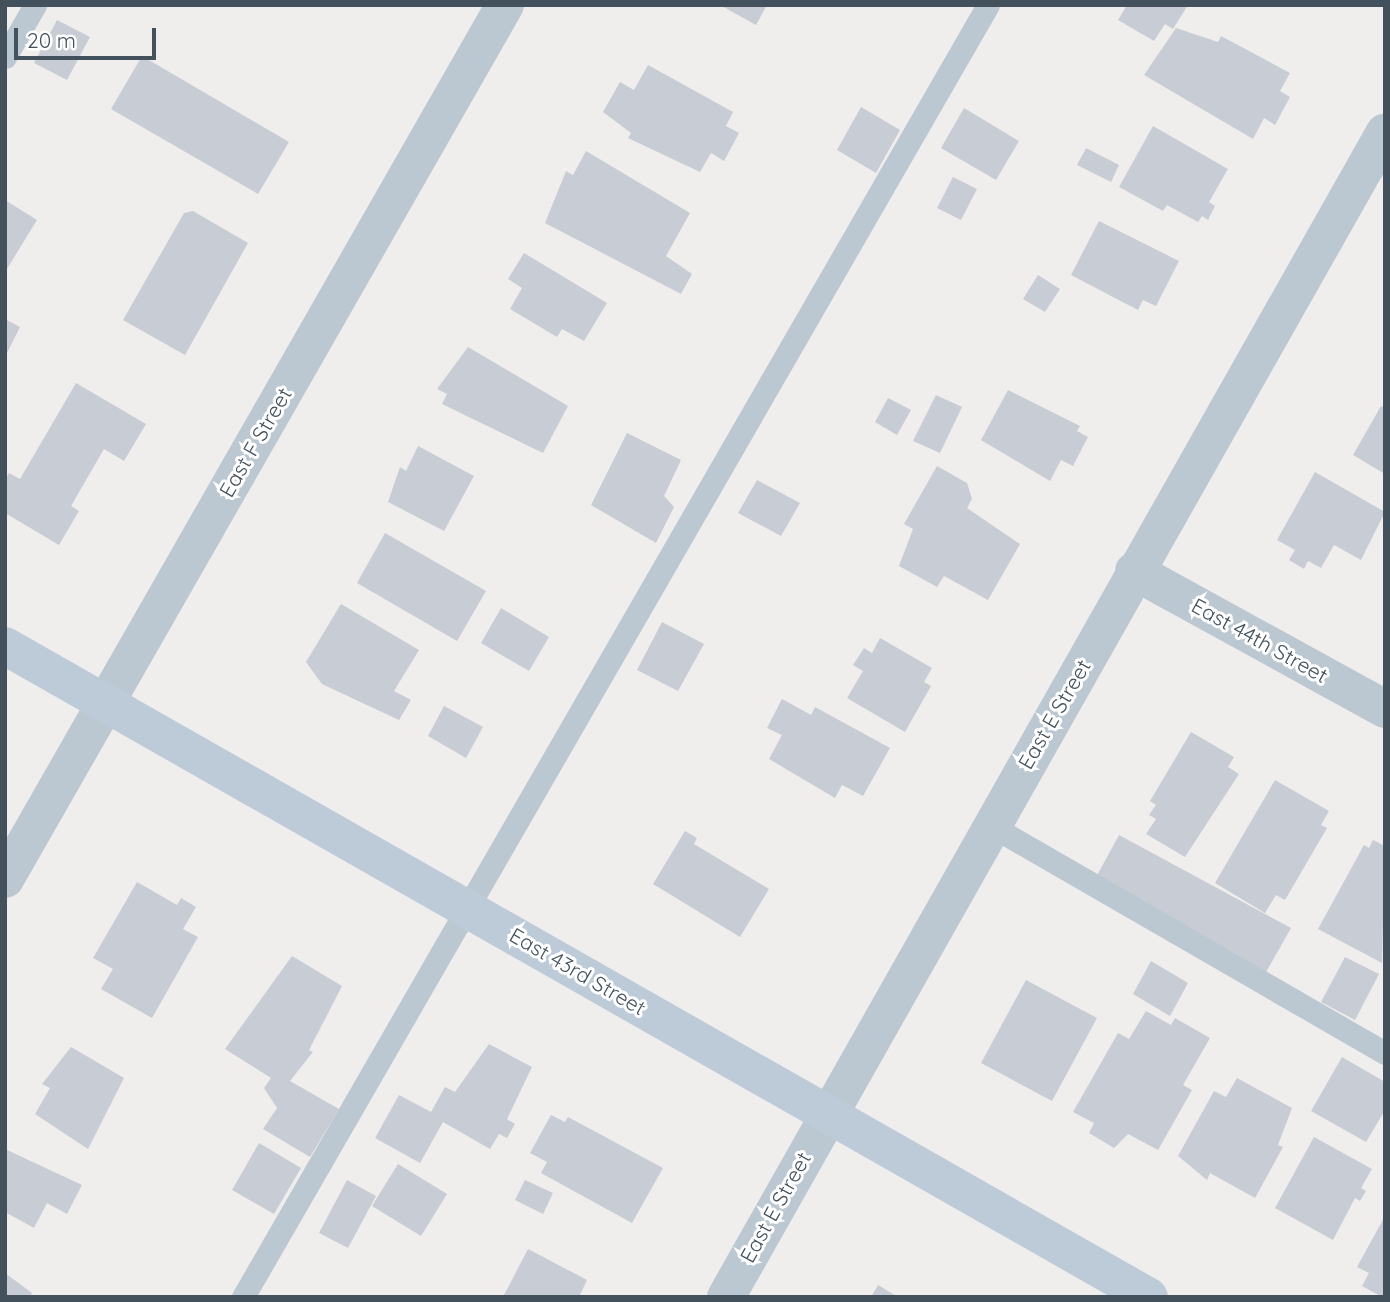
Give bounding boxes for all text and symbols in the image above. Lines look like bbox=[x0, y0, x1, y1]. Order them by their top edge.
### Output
scale bar bbox=[18, 14, 159, 58]
text: 20 m bbox=[27, 27, 76, 53]
street label: East F Street bbox=[213, 383, 297, 501]
street label: East 44th Street bbox=[1188, 592, 1332, 688]
street label: East E Street bbox=[1012, 655, 1096, 773]
street label: East 43rd Street bbox=[505, 922, 651, 1020]
street label: East E Street bbox=[734, 1147, 816, 1267]

